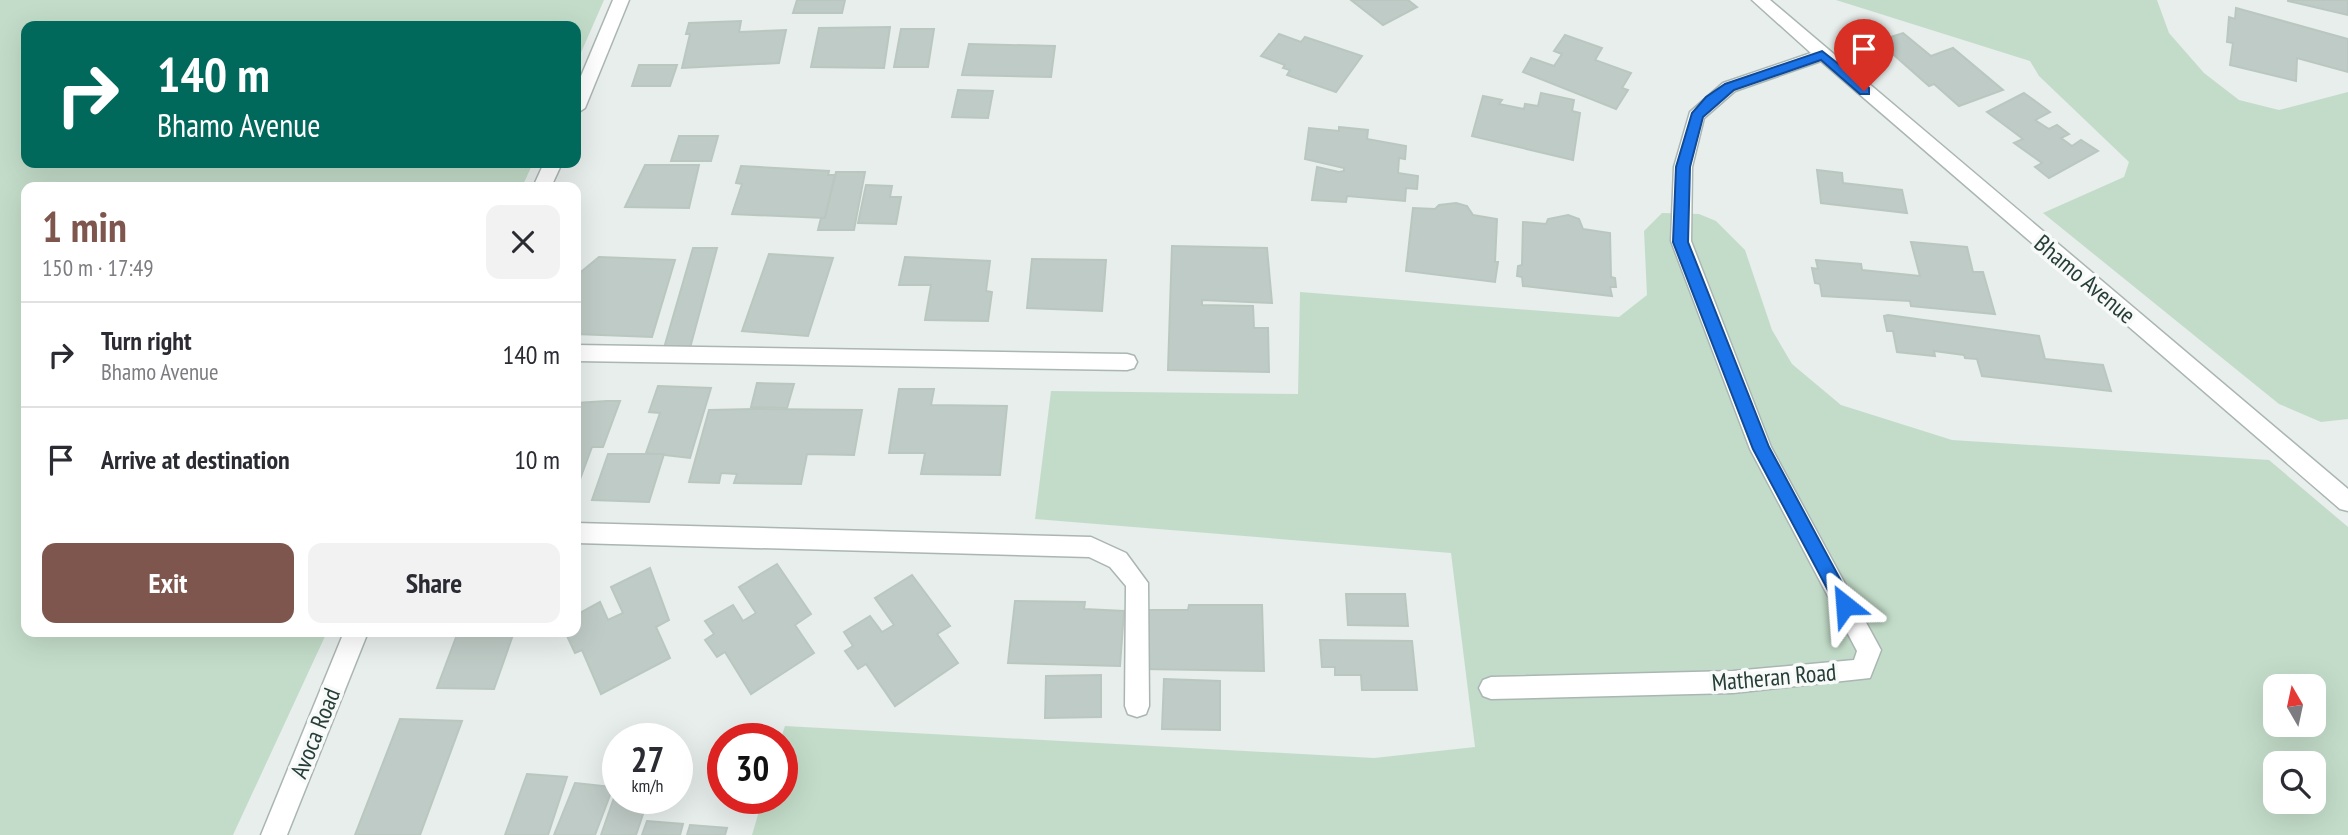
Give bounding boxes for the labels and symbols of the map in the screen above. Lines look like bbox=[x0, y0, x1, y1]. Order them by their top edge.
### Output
pin bbox=[1834, 19, 1894, 91]
street label: Bhamo Avenue bbox=[2028, 228, 2142, 330]
position arrow bbox=[1808, 568, 1882, 642]
street label: Matheran Road bbox=[1711, 656, 1837, 698]
north arrow bbox=[2263, 674, 2326, 737]
street label: Avoca Road bbox=[283, 683, 347, 783]
speed limit sign: 30 bbox=[707, 723, 798, 814]

